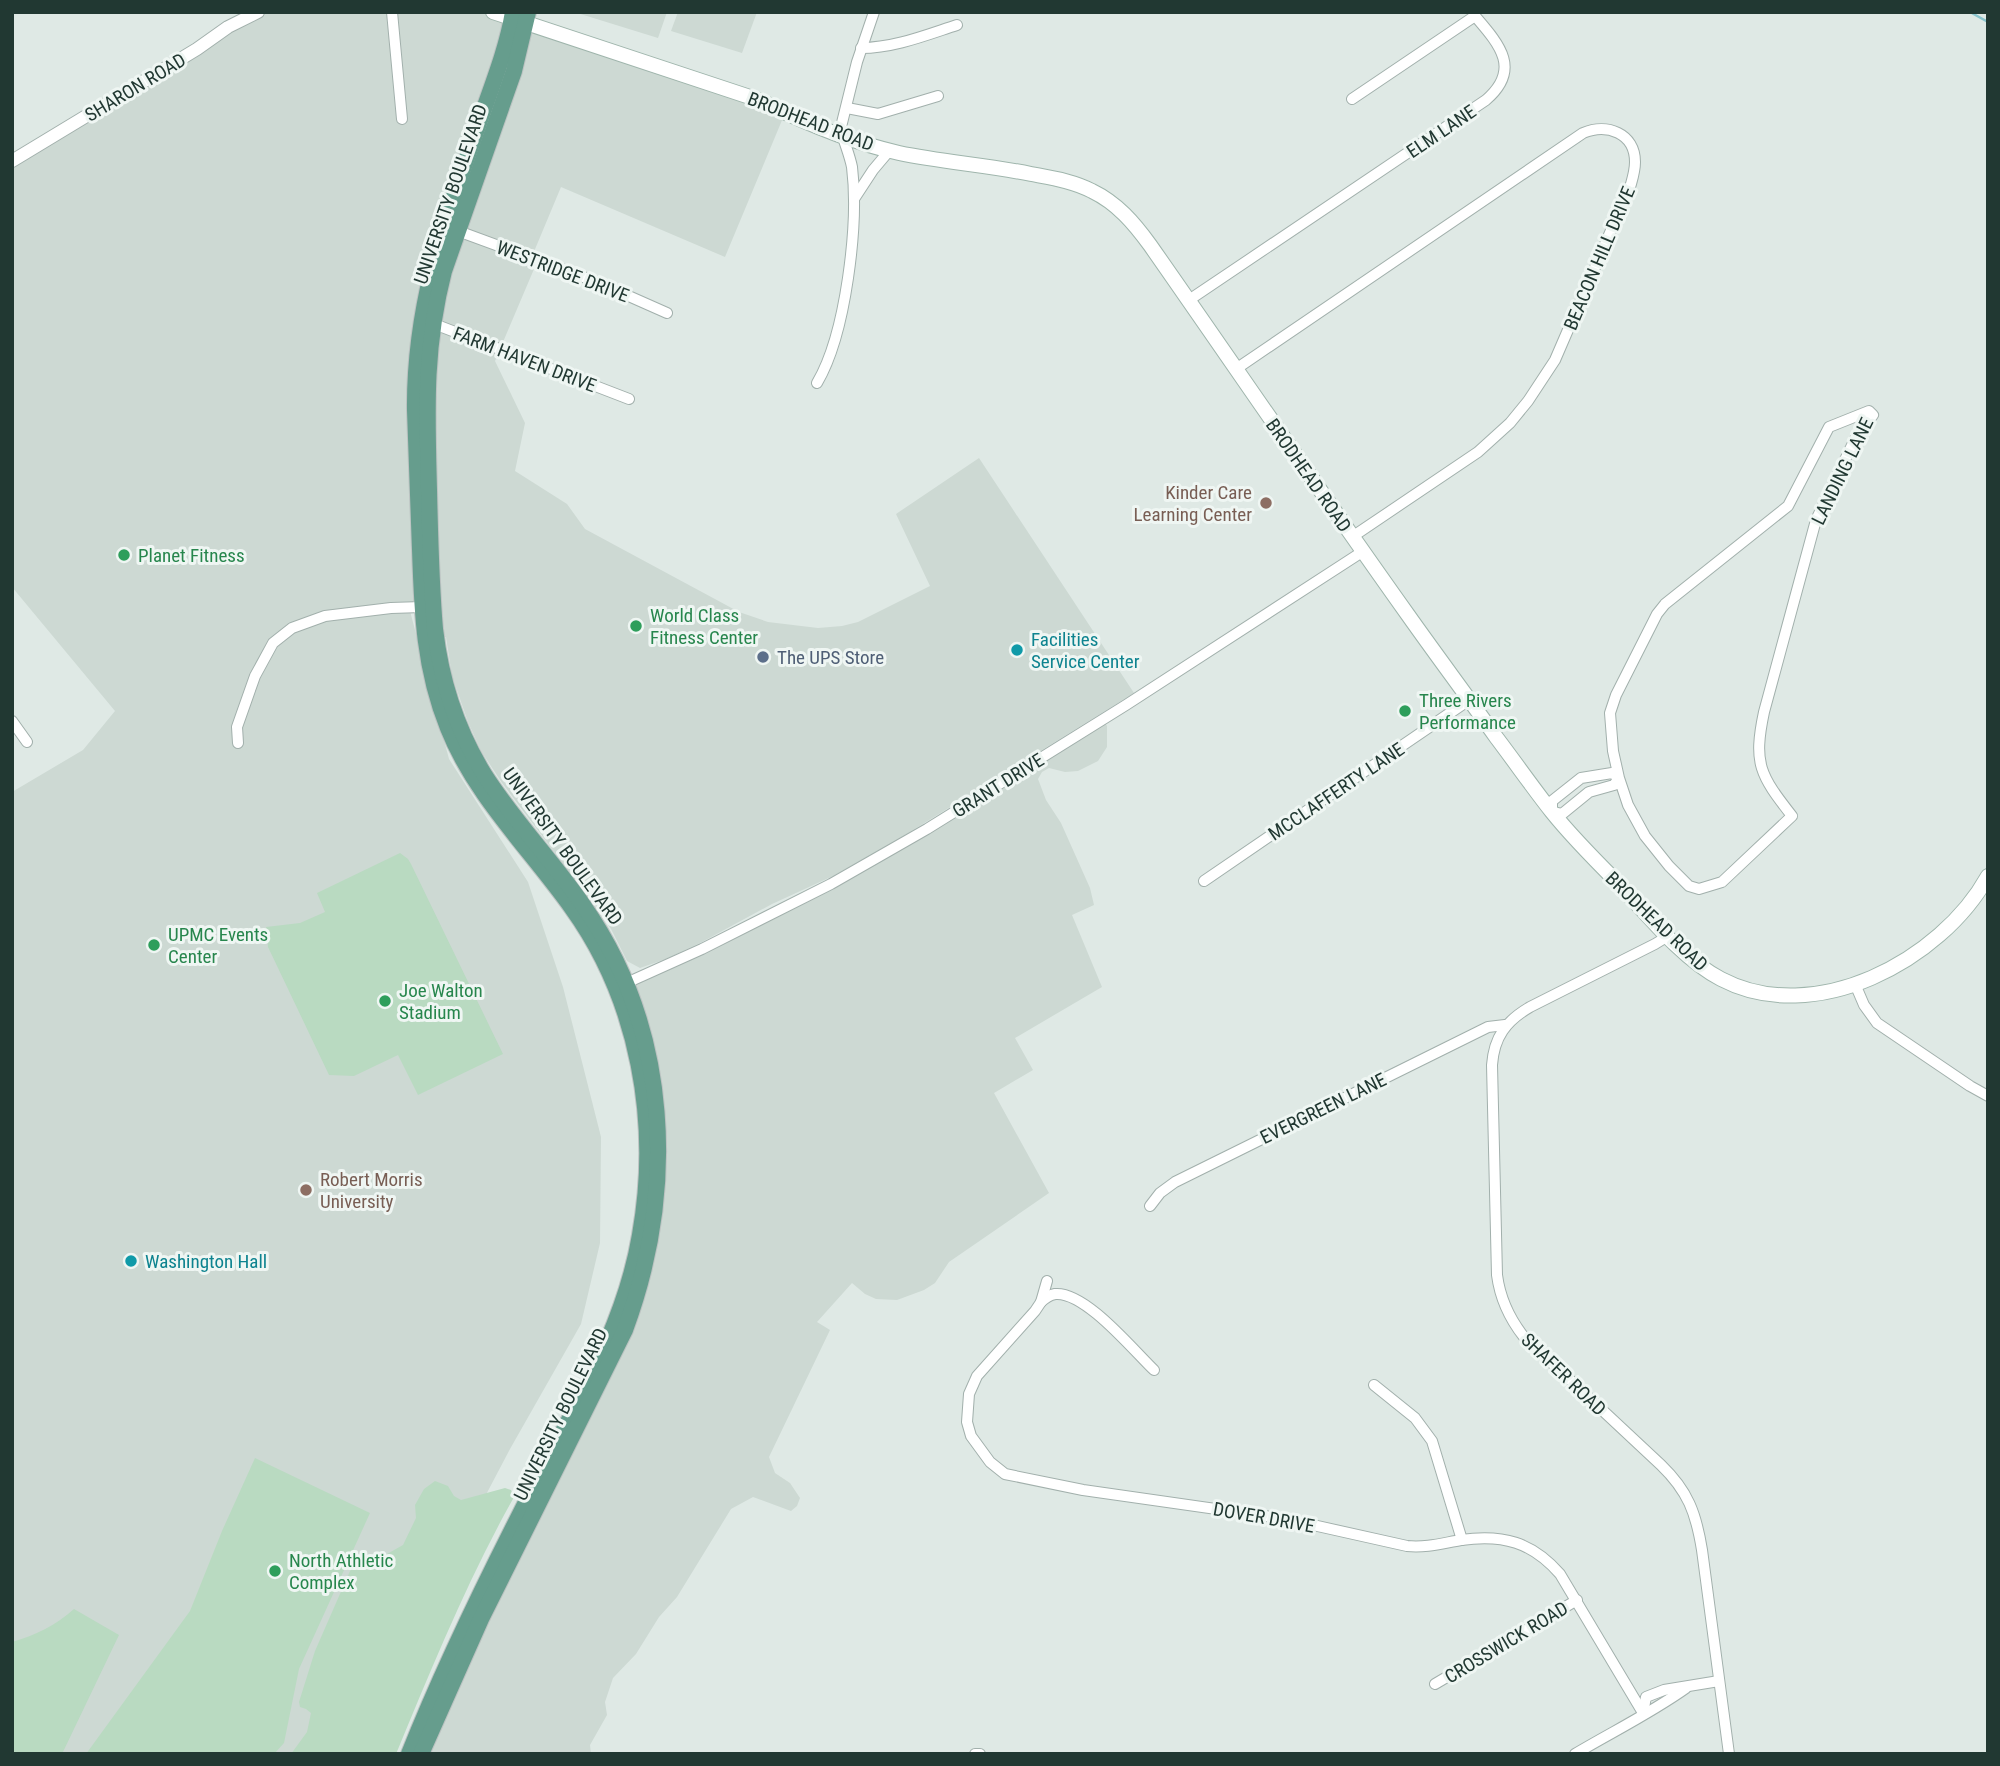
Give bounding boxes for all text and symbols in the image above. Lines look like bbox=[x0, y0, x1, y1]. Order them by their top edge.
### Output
street label: SHARON ROAD bbox=[81, 48, 190, 127]
street label: BRODHEAD ROAD bbox=[745, 87, 877, 156]
street label: ELM LANE bbox=[1402, 100, 1480, 163]
street label: UNIVERSITY BOULEVARD bbox=[409, 101, 492, 287]
street label: BEACON HILL DRIVE bbox=[1559, 183, 1640, 333]
street label: WESTRIDGE DRIVE bbox=[493, 236, 632, 307]
street label: FARM HAVEN DRIVE bbox=[450, 322, 600, 397]
street label: BRODHEAD ROAD bbox=[1261, 414, 1356, 536]
street label: LANDING LANE bbox=[1807, 414, 1878, 529]
place label: Kinder Care Learning Center bbox=[1133, 481, 1252, 526]
marker: Kinder Care Learning Center bbox=[1258, 495, 1274, 511]
place label: Planet Fitness bbox=[138, 544, 245, 567]
marker: Planet Fitness bbox=[116, 547, 132, 563]
place label: World Class Fitness Center bbox=[650, 604, 758, 649]
marker: World Class Fitness Center bbox=[628, 618, 644, 634]
place label: Facilities Service Center bbox=[1031, 628, 1140, 673]
marker: Facilities Service Center bbox=[1009, 642, 1025, 658]
place label: The UPS Store bbox=[777, 646, 884, 669]
marker: The UPS Store bbox=[755, 649, 771, 665]
place label: Three Rivers Performance bbox=[1419, 689, 1516, 734]
marker: Three Rivers Performance bbox=[1397, 703, 1413, 719]
street label: MCCLAFFERTY LANE bbox=[1264, 737, 1409, 845]
street label: GRANT DRIVE bbox=[948, 748, 1048, 823]
street label: UNIVERSITY BOULEVARD bbox=[498, 763, 627, 929]
street label: BRODHEAD ROAD bbox=[1601, 867, 1713, 976]
place label: UPMC Events Center bbox=[168, 923, 268, 968]
marker: UPMC Events Center bbox=[146, 937, 162, 953]
place label: Joe Walton Stadium bbox=[399, 979, 483, 1024]
marker: Joe Walton Stadium bbox=[377, 993, 393, 1009]
street label: EVERGREEN LANE bbox=[1256, 1068, 1390, 1149]
place label: Robert Morris University bbox=[320, 1168, 423, 1213]
marker: Robert Morris University bbox=[298, 1182, 314, 1198]
place label: Washington Hall bbox=[145, 1250, 267, 1273]
marker: Washington Hall bbox=[123, 1253, 139, 1269]
street label: UNIVERSITY BOULEVARD bbox=[509, 1324, 612, 1504]
street label: SHAFER ROAD bbox=[1516, 1328, 1611, 1420]
street label: DOVER DRIVE bbox=[1211, 1497, 1316, 1538]
place label: North Athletic Complex bbox=[289, 1549, 394, 1594]
marker: North Athletic Complex bbox=[267, 1563, 283, 1579]
street label: CROSSWICK ROAD bbox=[1440, 1597, 1572, 1688]

